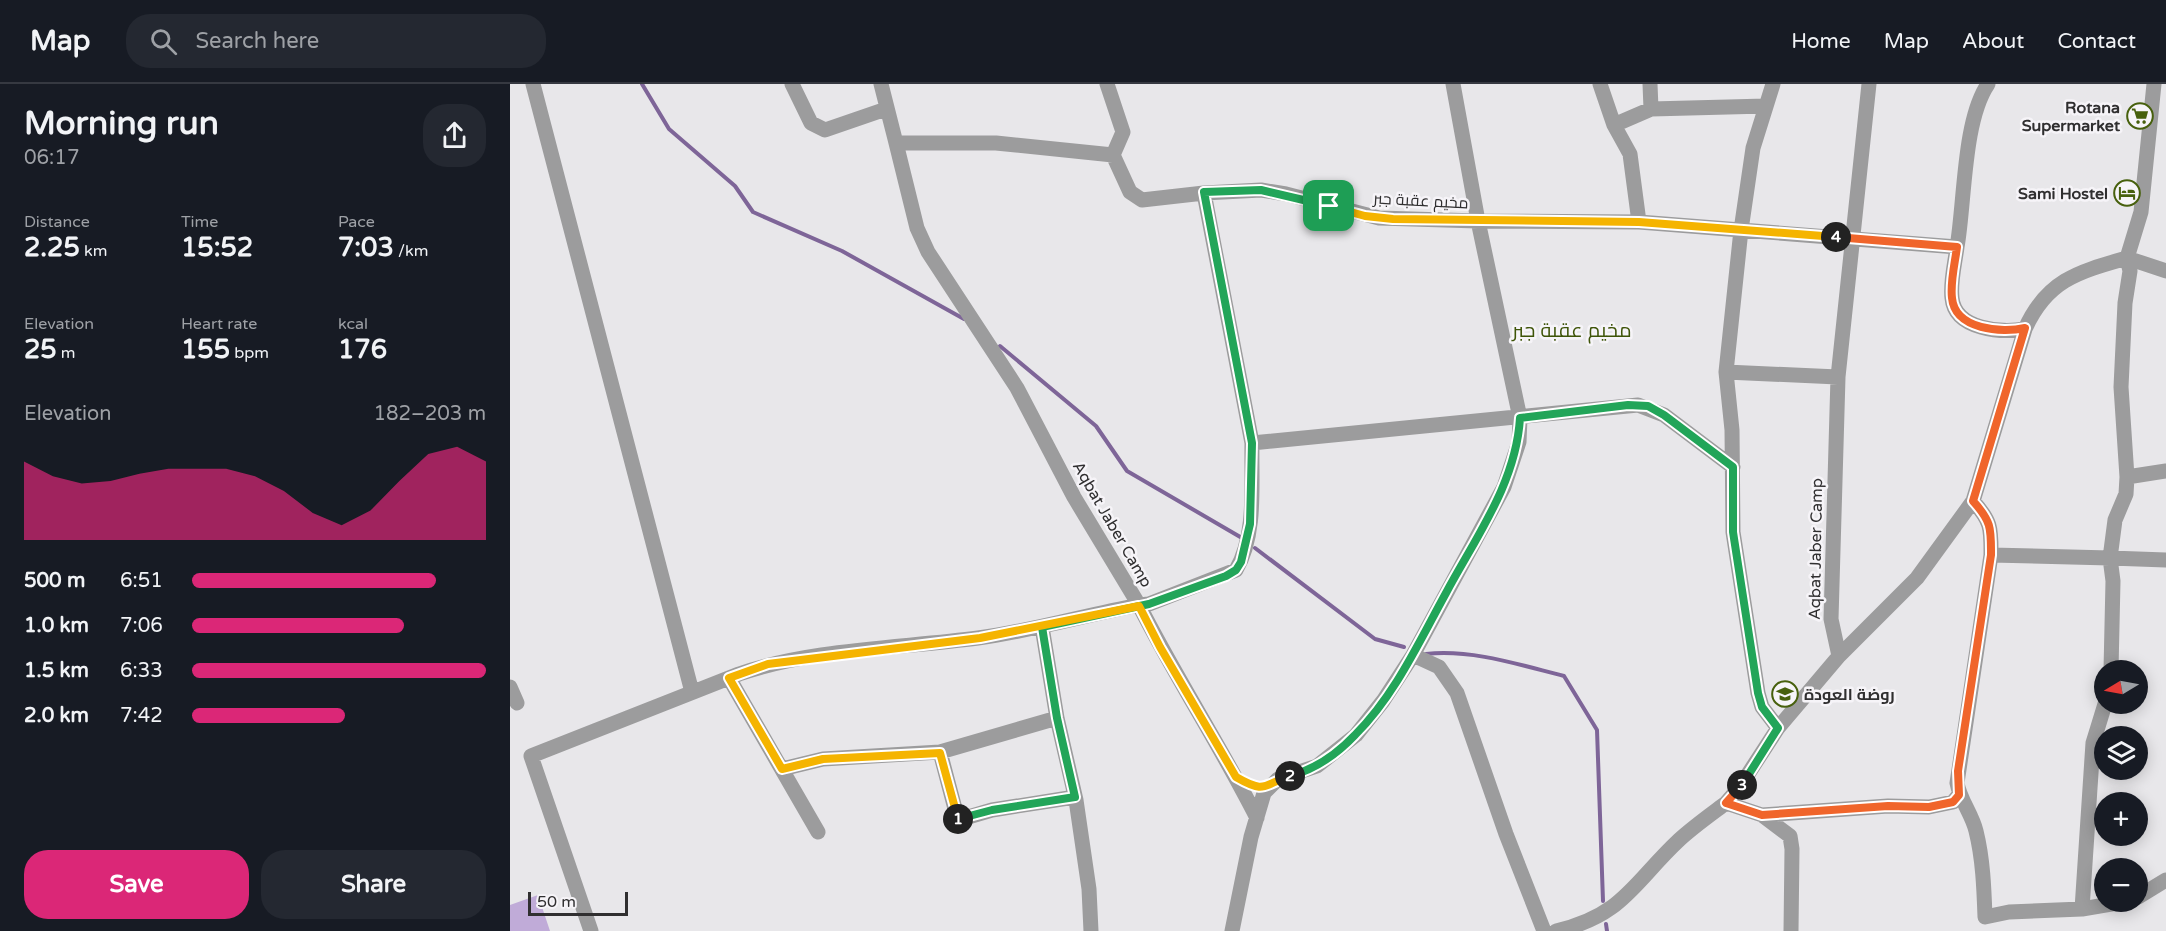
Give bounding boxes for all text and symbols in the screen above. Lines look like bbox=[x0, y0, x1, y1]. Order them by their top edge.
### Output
search box bbox=[126, 14, 546, 68]
text: Map bbox=[30, 24, 90, 58]
icon: search bbox=[147, 25, 180, 58]
text: Search here bbox=[195, 28, 319, 54]
text: Home bbox=[1791, 29, 1851, 54]
text: Map bbox=[1884, 29, 1929, 54]
text: About bbox=[1962, 29, 2024, 54]
text: Contact bbox=[2057, 29, 2136, 54]
place label: Rotana Supermarket bbox=[2022, 98, 2121, 136]
supermarket icon: Rotana Supermarket bbox=[2125, 101, 2155, 131]
text: Morning run bbox=[24, 104, 219, 143]
button: share bbox=[423, 104, 486, 167]
text: 06:17 bbox=[24, 146, 79, 170]
hotel icon: Sami Hostel bbox=[2112, 178, 2142, 208]
pin bbox=[1303, 180, 1354, 231]
place label: Sami Hostel bbox=[2018, 184, 2108, 204]
street label: مخيم عقبة جبر bbox=[1372, 188, 1469, 214]
icon: arrive bbox=[1312, 189, 1345, 222]
text: Distance bbox=[24, 212, 90, 232]
text: Time bbox=[181, 212, 218, 232]
text: Pace bbox=[338, 212, 375, 232]
pin: 4 bbox=[1821, 222, 1851, 252]
text: 4 bbox=[1831, 227, 1841, 247]
text: 2.25 bbox=[24, 232, 80, 263]
text: 15:52 bbox=[181, 232, 253, 263]
text: 7:03 bbox=[338, 232, 394, 263]
text: km bbox=[80, 241, 107, 261]
text: /km bbox=[394, 241, 428, 261]
text: Elevation bbox=[24, 314, 94, 334]
text: Heart rate bbox=[181, 314, 257, 334]
text: kcal bbox=[338, 314, 368, 334]
district label: مخيم عقبة جبر bbox=[1511, 319, 1632, 344]
text: 25 bbox=[24, 334, 57, 365]
text: 155 bbox=[181, 334, 230, 365]
text: 176 bbox=[338, 334, 387, 365]
text: m bbox=[57, 343, 76, 363]
text: bpm bbox=[230, 343, 269, 363]
text: Elevation bbox=[24, 402, 111, 426]
text: 182–203 m bbox=[373, 402, 486, 426]
street label: Aqbat Jaber Camp bbox=[1068, 458, 1156, 591]
street label: Aqbat Jaber Camp bbox=[1805, 478, 1827, 620]
text: 500 m bbox=[24, 569, 85, 593]
text: 6:51 bbox=[120, 569, 163, 593]
text: 1.0 km bbox=[24, 614, 89, 638]
text: 7:06 bbox=[120, 614, 163, 638]
text: 1.5 km bbox=[24, 659, 89, 683]
text: 6:33 bbox=[120, 659, 163, 683]
north arrow bbox=[2094, 660, 2148, 714]
map controls bbox=[2094, 660, 2148, 912]
school or university icon: روضة العودة bbox=[1770, 679, 1800, 709]
place label: روضة العودة bbox=[1804, 685, 1895, 705]
text: 2.0 km bbox=[24, 704, 89, 728]
text: 7:42 bbox=[120, 704, 163, 728]
button: layers bbox=[2094, 726, 2148, 780]
pin: 2 bbox=[1275, 761, 1305, 791]
text: 2 bbox=[1285, 766, 1295, 786]
pin: 3 bbox=[1727, 770, 1757, 800]
text: 3 bbox=[1737, 775, 1747, 795]
button: + bbox=[2094, 792, 2148, 846]
pin: 1 bbox=[943, 804, 973, 834]
text: 1 bbox=[953, 809, 963, 829]
button: Save bbox=[24, 850, 249, 919]
button: Share bbox=[261, 850, 486, 919]
button: − bbox=[2094, 858, 2148, 912]
scale bar bbox=[528, 889, 628, 916]
text: 50 m bbox=[537, 892, 576, 912]

